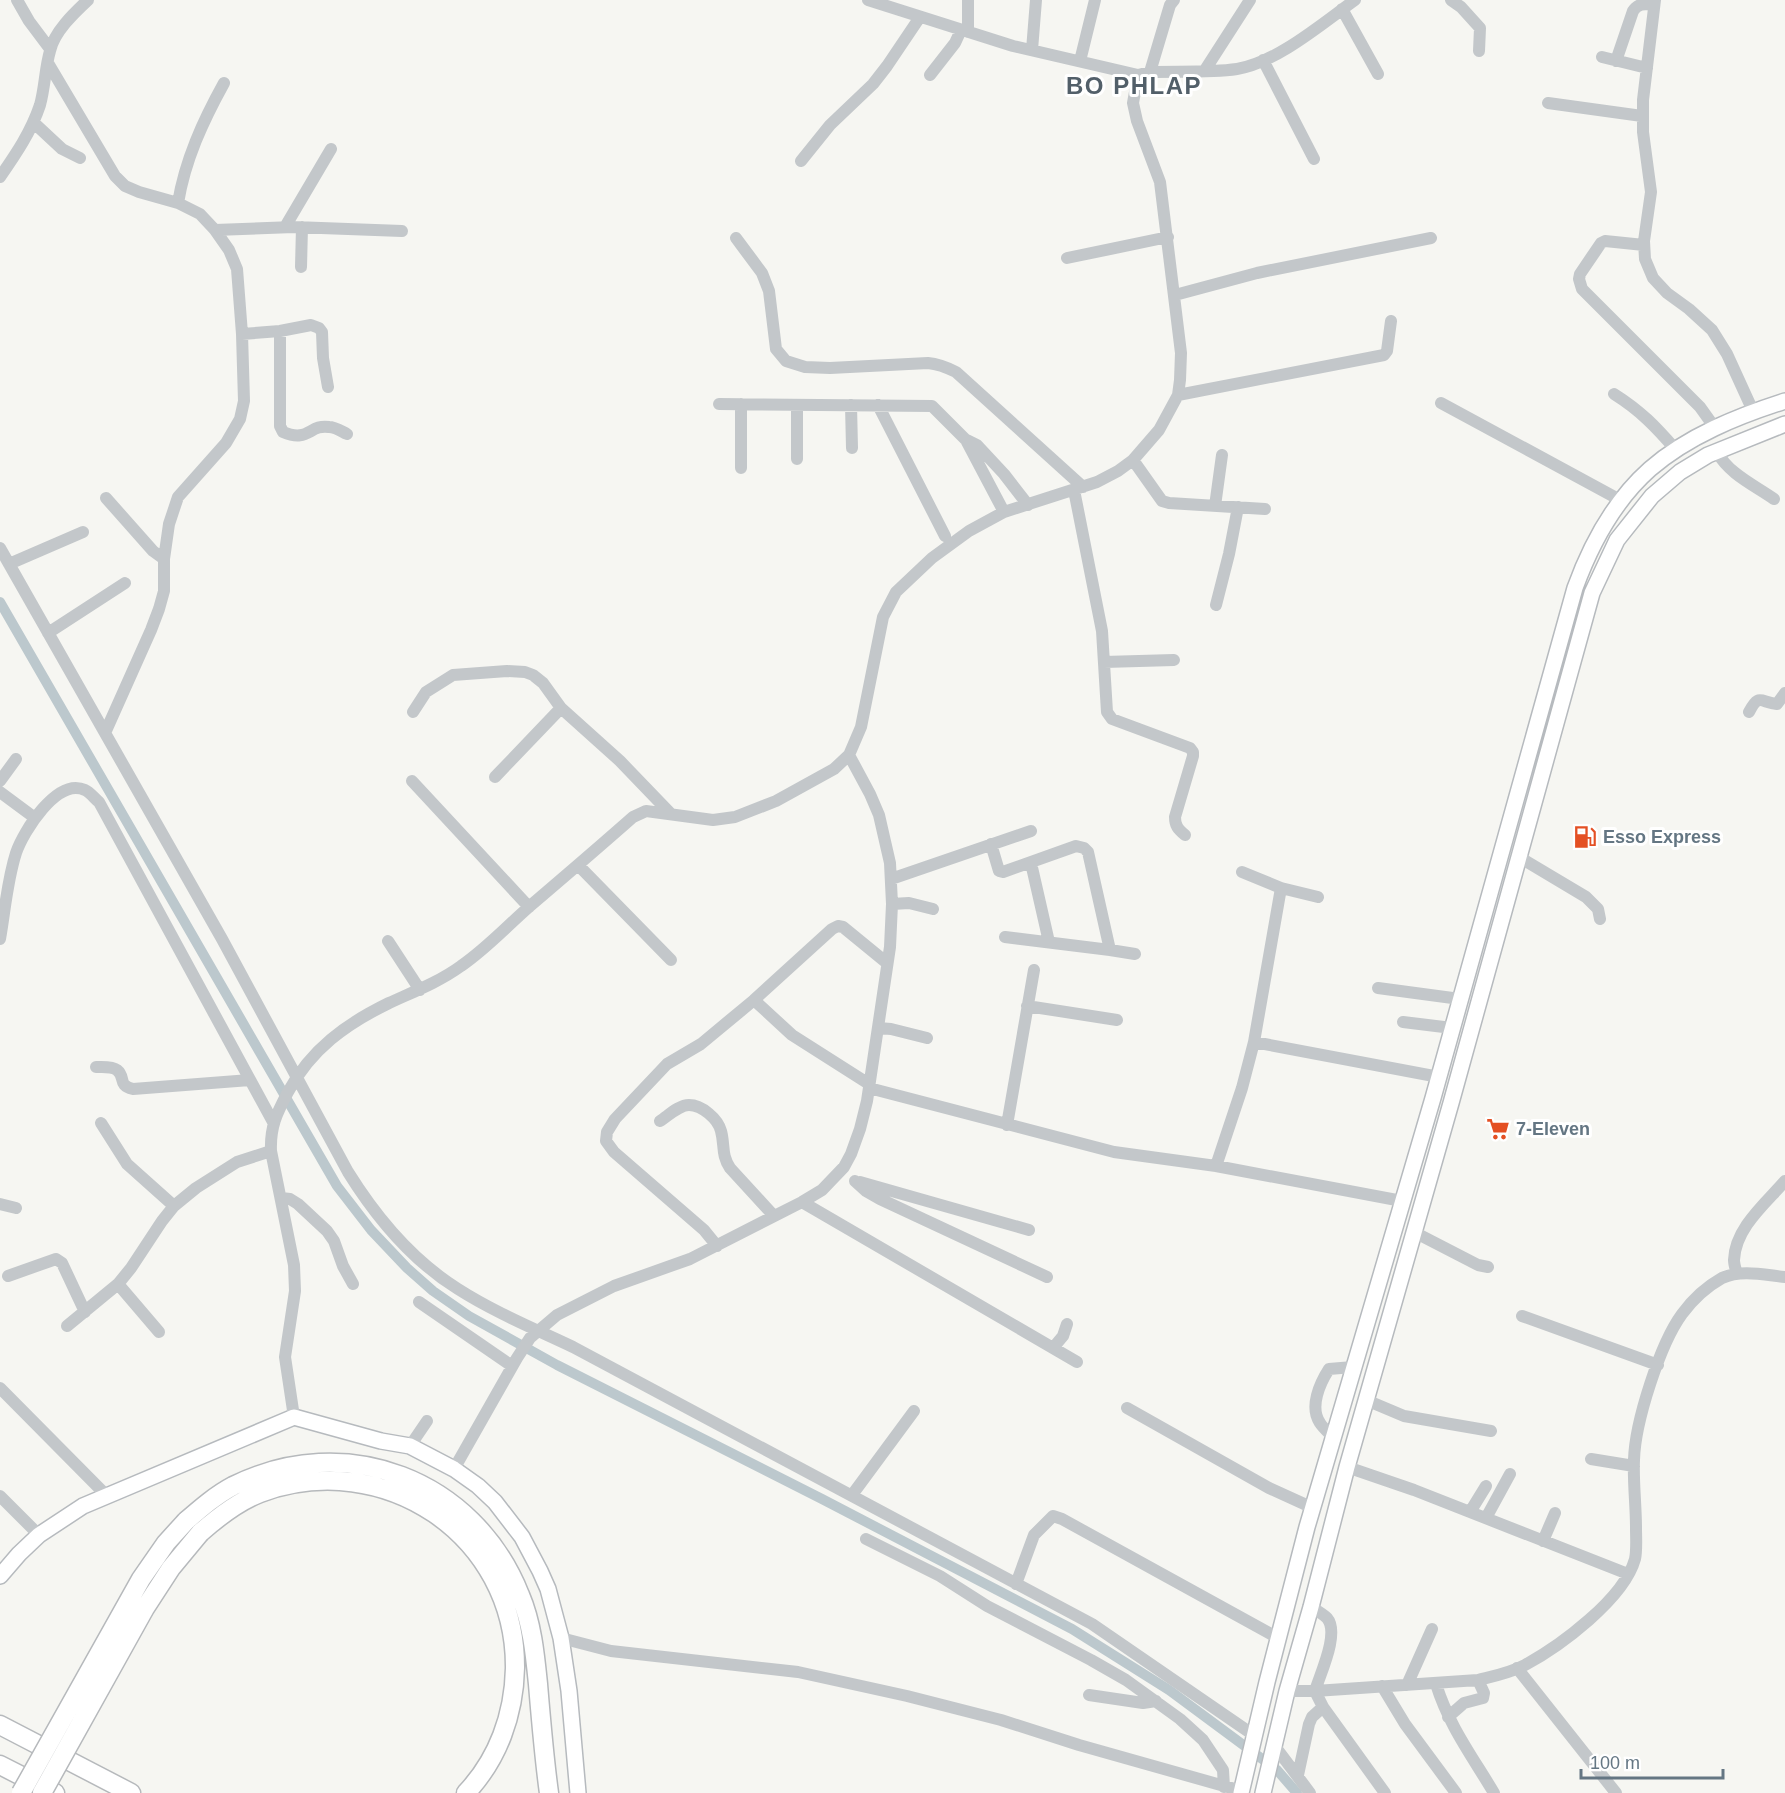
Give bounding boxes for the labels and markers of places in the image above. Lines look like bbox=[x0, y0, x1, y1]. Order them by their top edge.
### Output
fuel station icon: Esso Express bbox=[1572, 824, 1598, 850]
place label: Esso Express bbox=[1603, 827, 1721, 847]
supermarket icon: 7-Eleven bbox=[1485, 1116, 1511, 1142]
place label: 7-Eleven bbox=[1516, 1119, 1590, 1139]

